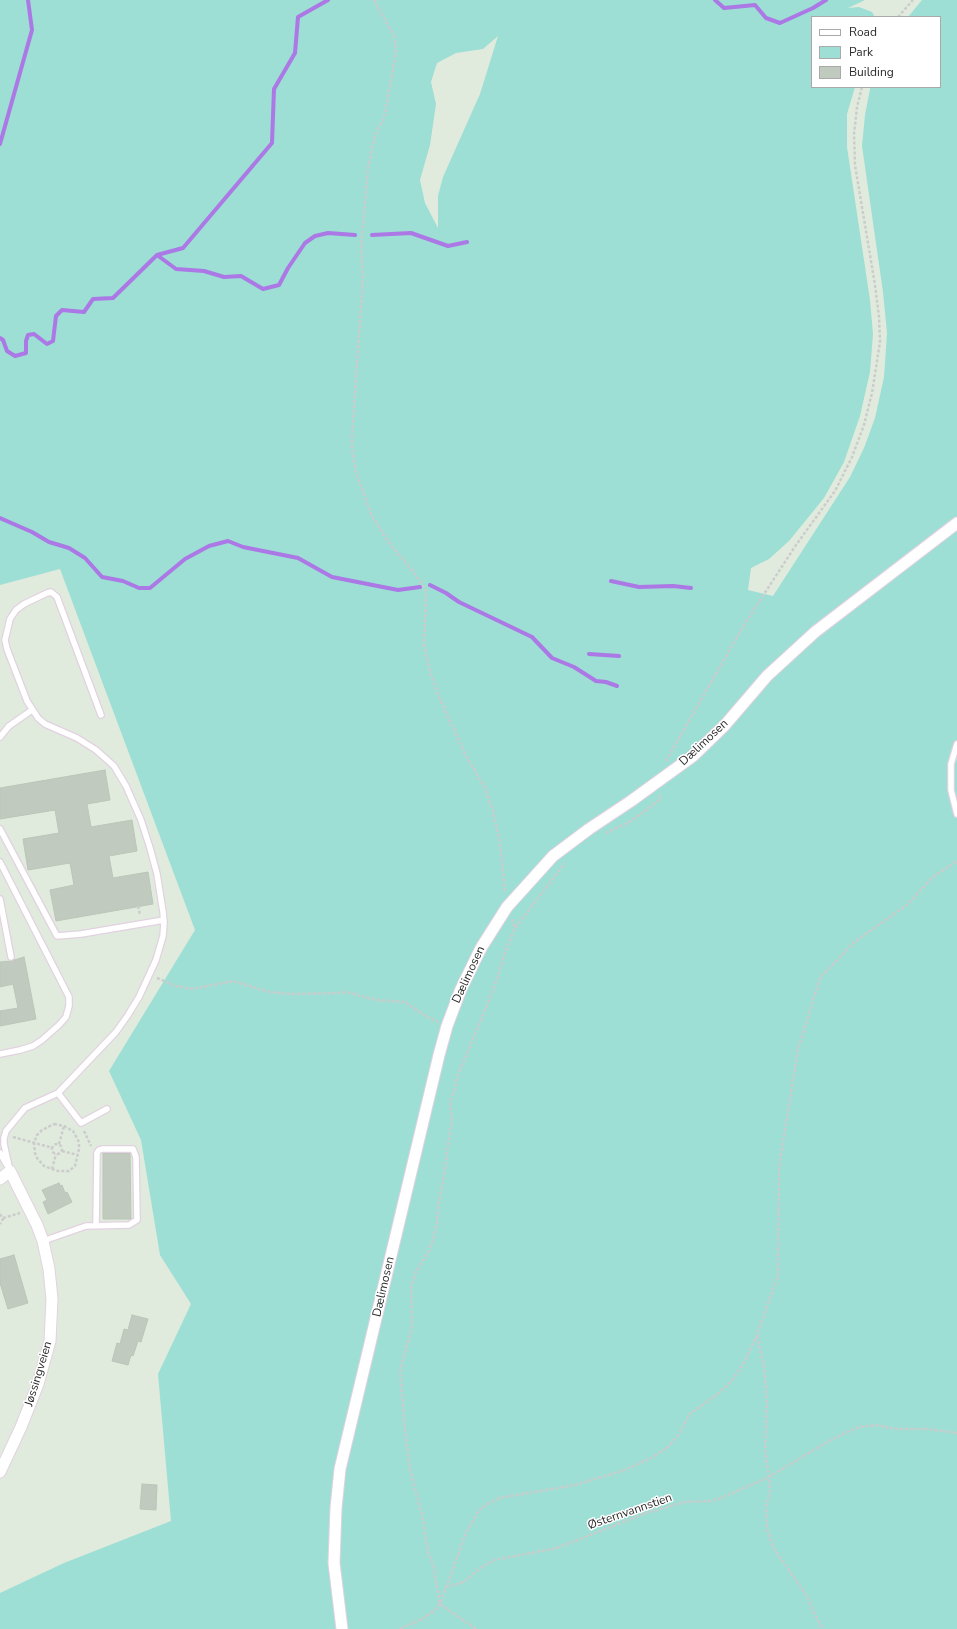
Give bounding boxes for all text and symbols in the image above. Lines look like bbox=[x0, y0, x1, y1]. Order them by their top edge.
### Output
legend bbox=[811, 16, 941, 88]
text: Road bbox=[849, 24, 877, 40]
text: Park bbox=[849, 44, 873, 60]
text: Building bbox=[849, 64, 894, 80]
street label: Dælimosen bbox=[677, 717, 731, 769]
street label: Dælimosen bbox=[449, 944, 489, 1006]
street label: Dælimosen bbox=[370, 1255, 398, 1319]
street label: Jøssingveien bbox=[22, 1340, 56, 1408]
street label: Østernvannstien bbox=[586, 1491, 674, 1533]

